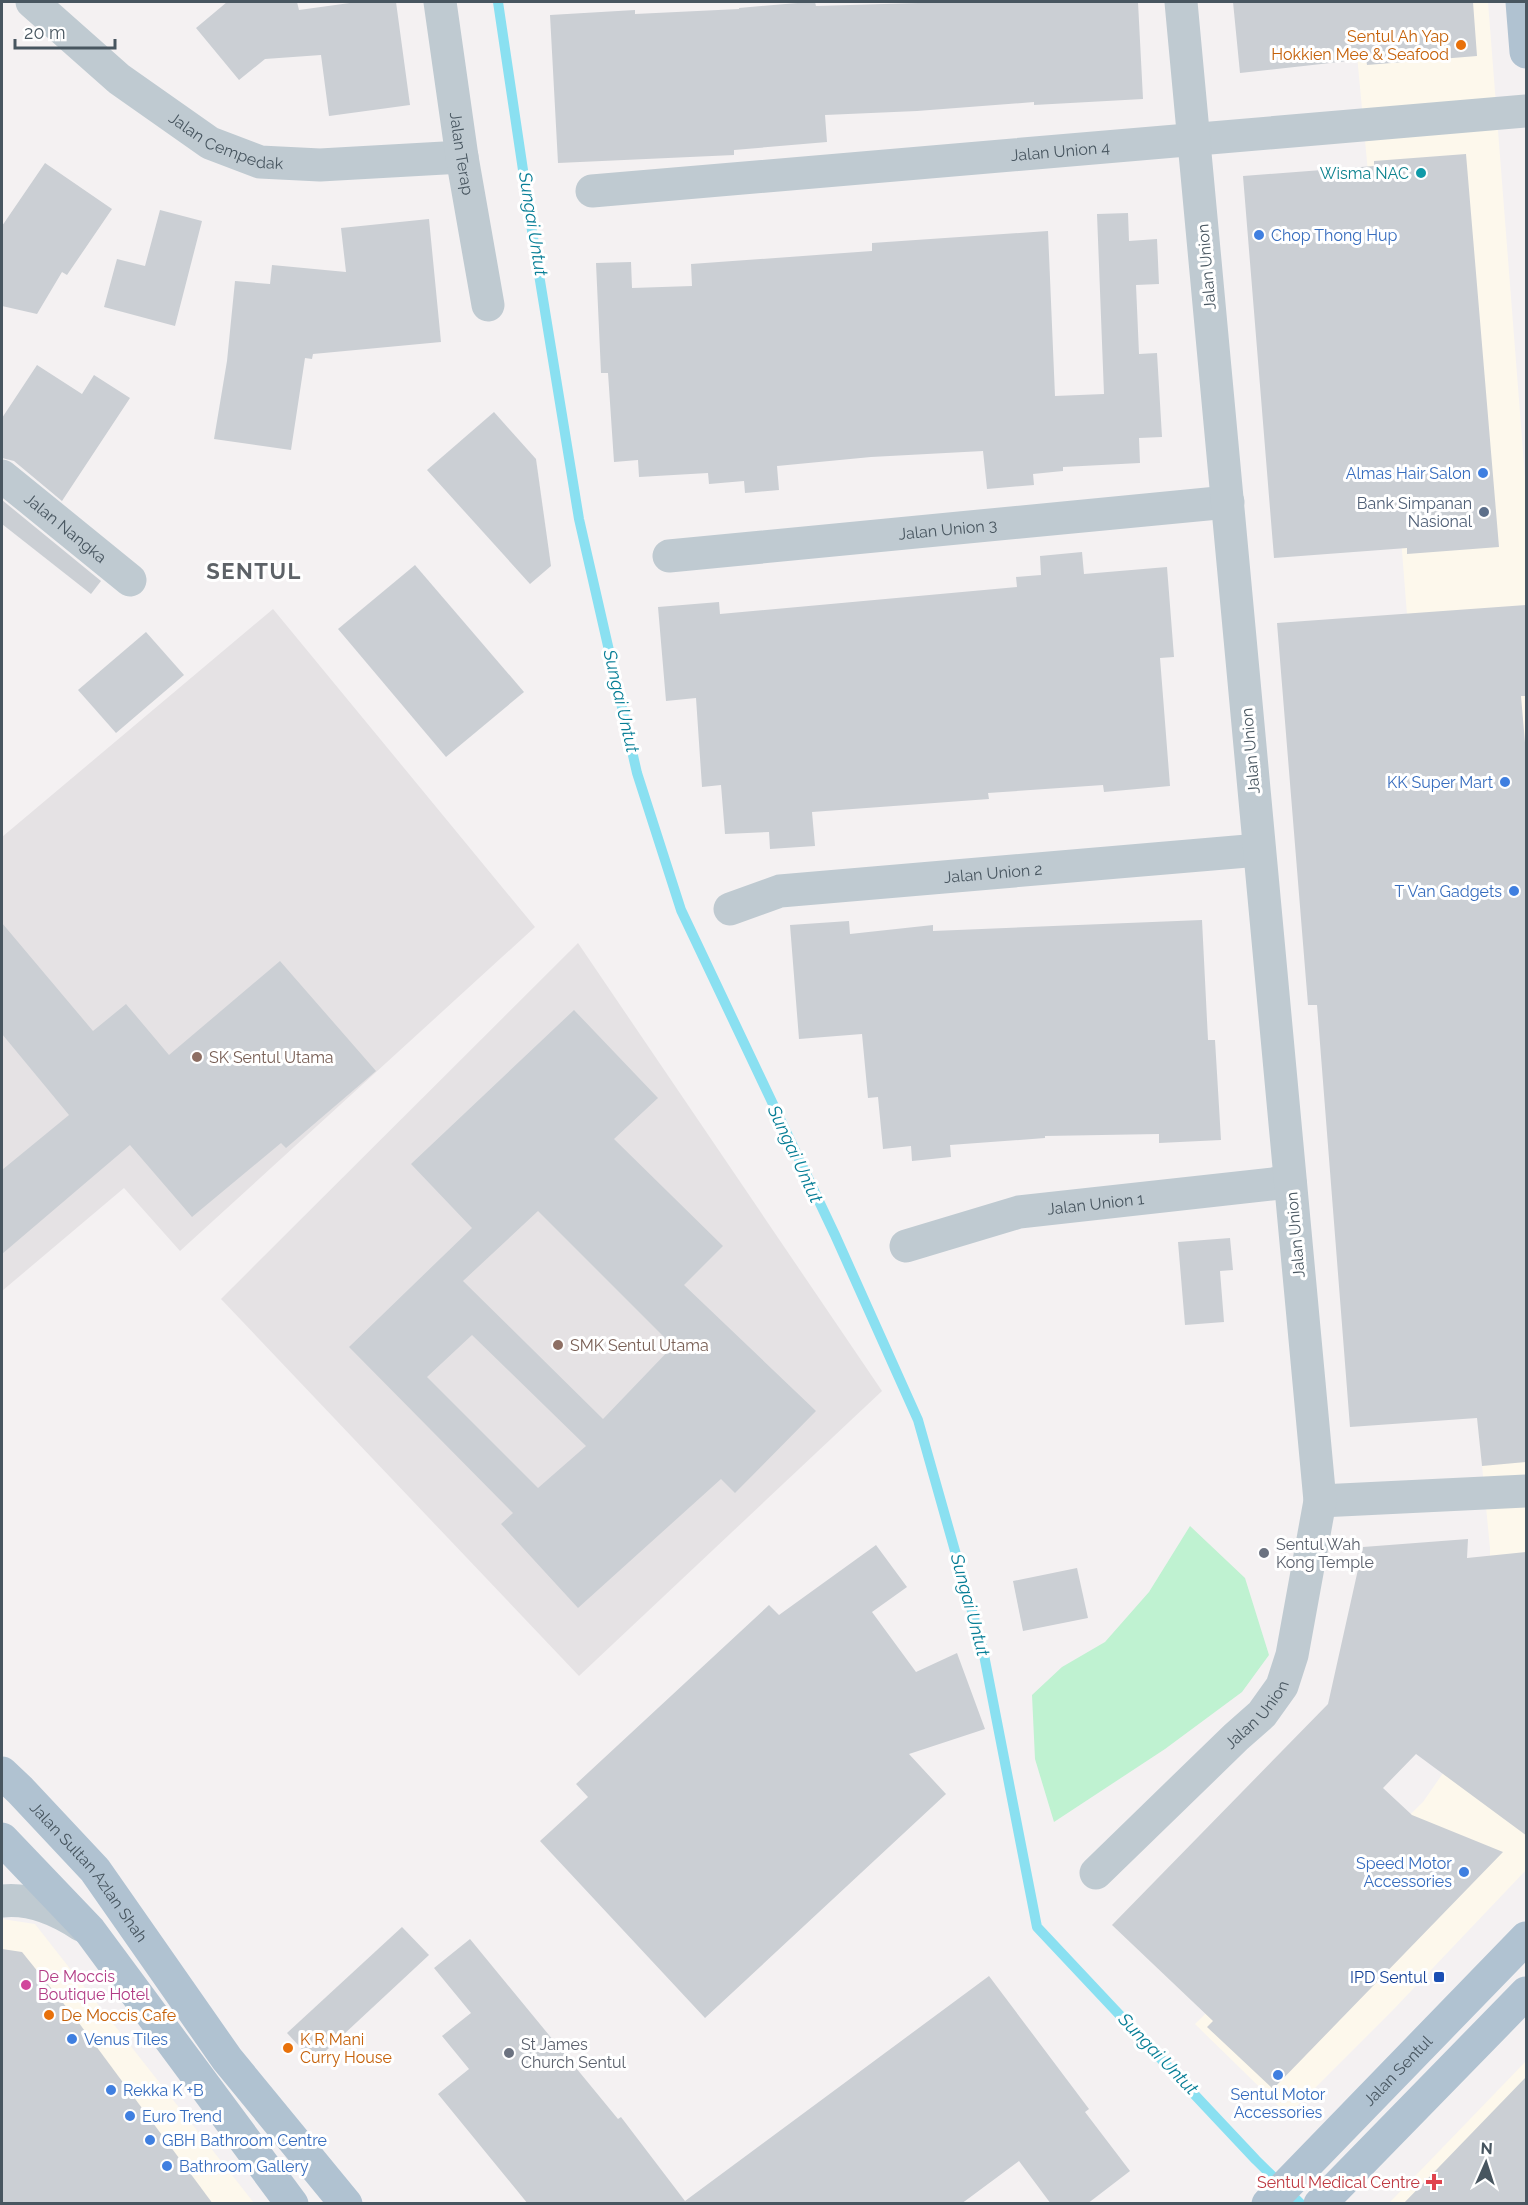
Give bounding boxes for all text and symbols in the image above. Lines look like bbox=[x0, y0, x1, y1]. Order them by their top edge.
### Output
scale bar bbox=[15, 12, 116, 50]
text: 20 m bbox=[24, 22, 66, 43]
place label: Sentul Ah Yap Hokkien Mee & Seafood bbox=[1271, 27, 1449, 64]
marker: Sentul Ah Yap Hokkien Mee & Seafood bbox=[1454, 38, 1468, 52]
street label: Jalan Cempedak bbox=[165, 108, 284, 173]
street label: Jalan Terap bbox=[446, 111, 478, 197]
street label: Jalan Union 4 bbox=[1010, 138, 1111, 165]
place label: Wisma NAC bbox=[1320, 164, 1409, 183]
marker: Wisma NAC bbox=[1414, 166, 1428, 180]
water label: Sungai Untut bbox=[515, 169, 552, 278]
street label: Jalan Union bbox=[1193, 223, 1220, 311]
place label: Chop Thong Hup bbox=[1271, 226, 1398, 245]
marker: Chop Thong Hup bbox=[1252, 228, 1266, 242]
place label: Almas Hair Salon bbox=[1346, 464, 1471, 483]
marker: Almas Hair Salon bbox=[1476, 466, 1490, 480]
street label: Jalan Nangka bbox=[20, 489, 110, 567]
place label: Bank Simpanan Nasional bbox=[1357, 494, 1473, 531]
marker: Bank Simpanan Nasional bbox=[1477, 505, 1491, 519]
street label: Jalan Union 3 bbox=[897, 515, 998, 544]
district label: SENTUL bbox=[206, 558, 302, 584]
water label: Sungai Untut bbox=[599, 646, 644, 755]
street label: Jalan Union bbox=[1237, 707, 1264, 795]
place label: KK Super Mart bbox=[1387, 773, 1494, 792]
marker: KK Super Mart bbox=[1498, 775, 1512, 789]
street label: Jalan Union 2 bbox=[943, 860, 1043, 887]
place label: T Van Gadgets bbox=[1395, 882, 1502, 901]
marker: T Van Gadgets bbox=[1507, 884, 1521, 898]
place label: SK Sentul Utama bbox=[209, 1048, 334, 1067]
marker: SK Sentul Utama bbox=[190, 1050, 204, 1064]
water label: Sungai Untut bbox=[763, 1101, 827, 1206]
street label: Jalan Union 1 bbox=[1046, 1189, 1145, 1219]
street label: Jalan Union bbox=[1282, 1191, 1309, 1279]
place label: SMK Sentul Utama bbox=[570, 1336, 709, 1355]
marker: SMK Sentul Utama bbox=[551, 1338, 565, 1352]
place label: Sentul Wah Kong Temple bbox=[1276, 1535, 1374, 1572]
marker: Sentul Wah Kong Temple bbox=[1257, 1546, 1271, 1560]
water label: Sungai Untut bbox=[946, 1550, 994, 1659]
street label: Jalan Union bbox=[1221, 1679, 1293, 1753]
street label: Jalan Sultan Azlan Shah bbox=[26, 1798, 151, 1946]
place label: Speed Motor Accessories bbox=[1356, 1854, 1452, 1891]
marker: Speed Motor Accessories bbox=[1457, 1865, 1471, 1879]
place label: De Moccis Boutique Hotel bbox=[38, 1967, 150, 2004]
place label: IPD Sentul bbox=[1350, 1968, 1428, 1987]
marker: IPD Sentul bbox=[1432, 1970, 1446, 1984]
marker: De Moccis Boutique Hotel bbox=[19, 1978, 33, 1992]
place label: De Moccis Cafe bbox=[61, 2006, 176, 2025]
marker: De Moccis Cafe bbox=[42, 2008, 56, 2022]
water label: Sungai Untut bbox=[1114, 2008, 1203, 2099]
place label: Venus Tiles bbox=[84, 2030, 168, 2049]
place label: K R Mani Curry House bbox=[300, 2030, 392, 2067]
street label: Jalan Sentul bbox=[1360, 2031, 1437, 2110]
marker: Venus Tiles bbox=[65, 2032, 79, 2046]
place label: St James Church Sentul bbox=[521, 2035, 627, 2072]
marker: K R Mani Curry House bbox=[281, 2041, 295, 2055]
marker: St James Church Sentul bbox=[502, 2046, 516, 2060]
marker: Sentul Motor Accessories bbox=[1271, 2068, 1285, 2082]
place label: Rekka K +B bbox=[123, 2081, 204, 2100]
marker: Rekka K +B bbox=[104, 2083, 118, 2097]
place label: Sentul Motor Accessories bbox=[1231, 2085, 1326, 2122]
place label: Euro Trend bbox=[142, 2107, 222, 2126]
marker: Euro Trend bbox=[123, 2109, 137, 2123]
place label: GBH Bathroom Centre bbox=[162, 2131, 327, 2150]
marker: GBH Bathroom Centre bbox=[143, 2133, 157, 2147]
north arrow bbox=[1456, 2133, 1516, 2193]
text: N bbox=[1480, 2139, 1493, 2158]
place label: Bathroom Gallery bbox=[179, 2157, 309, 2176]
marker: Bathroom Gallery bbox=[160, 2159, 174, 2173]
place label: Sentul Medical Centre bbox=[1257, 2173, 1420, 2192]
marker: Sentul Medical Centre bbox=[1425, 2173, 1443, 2191]

